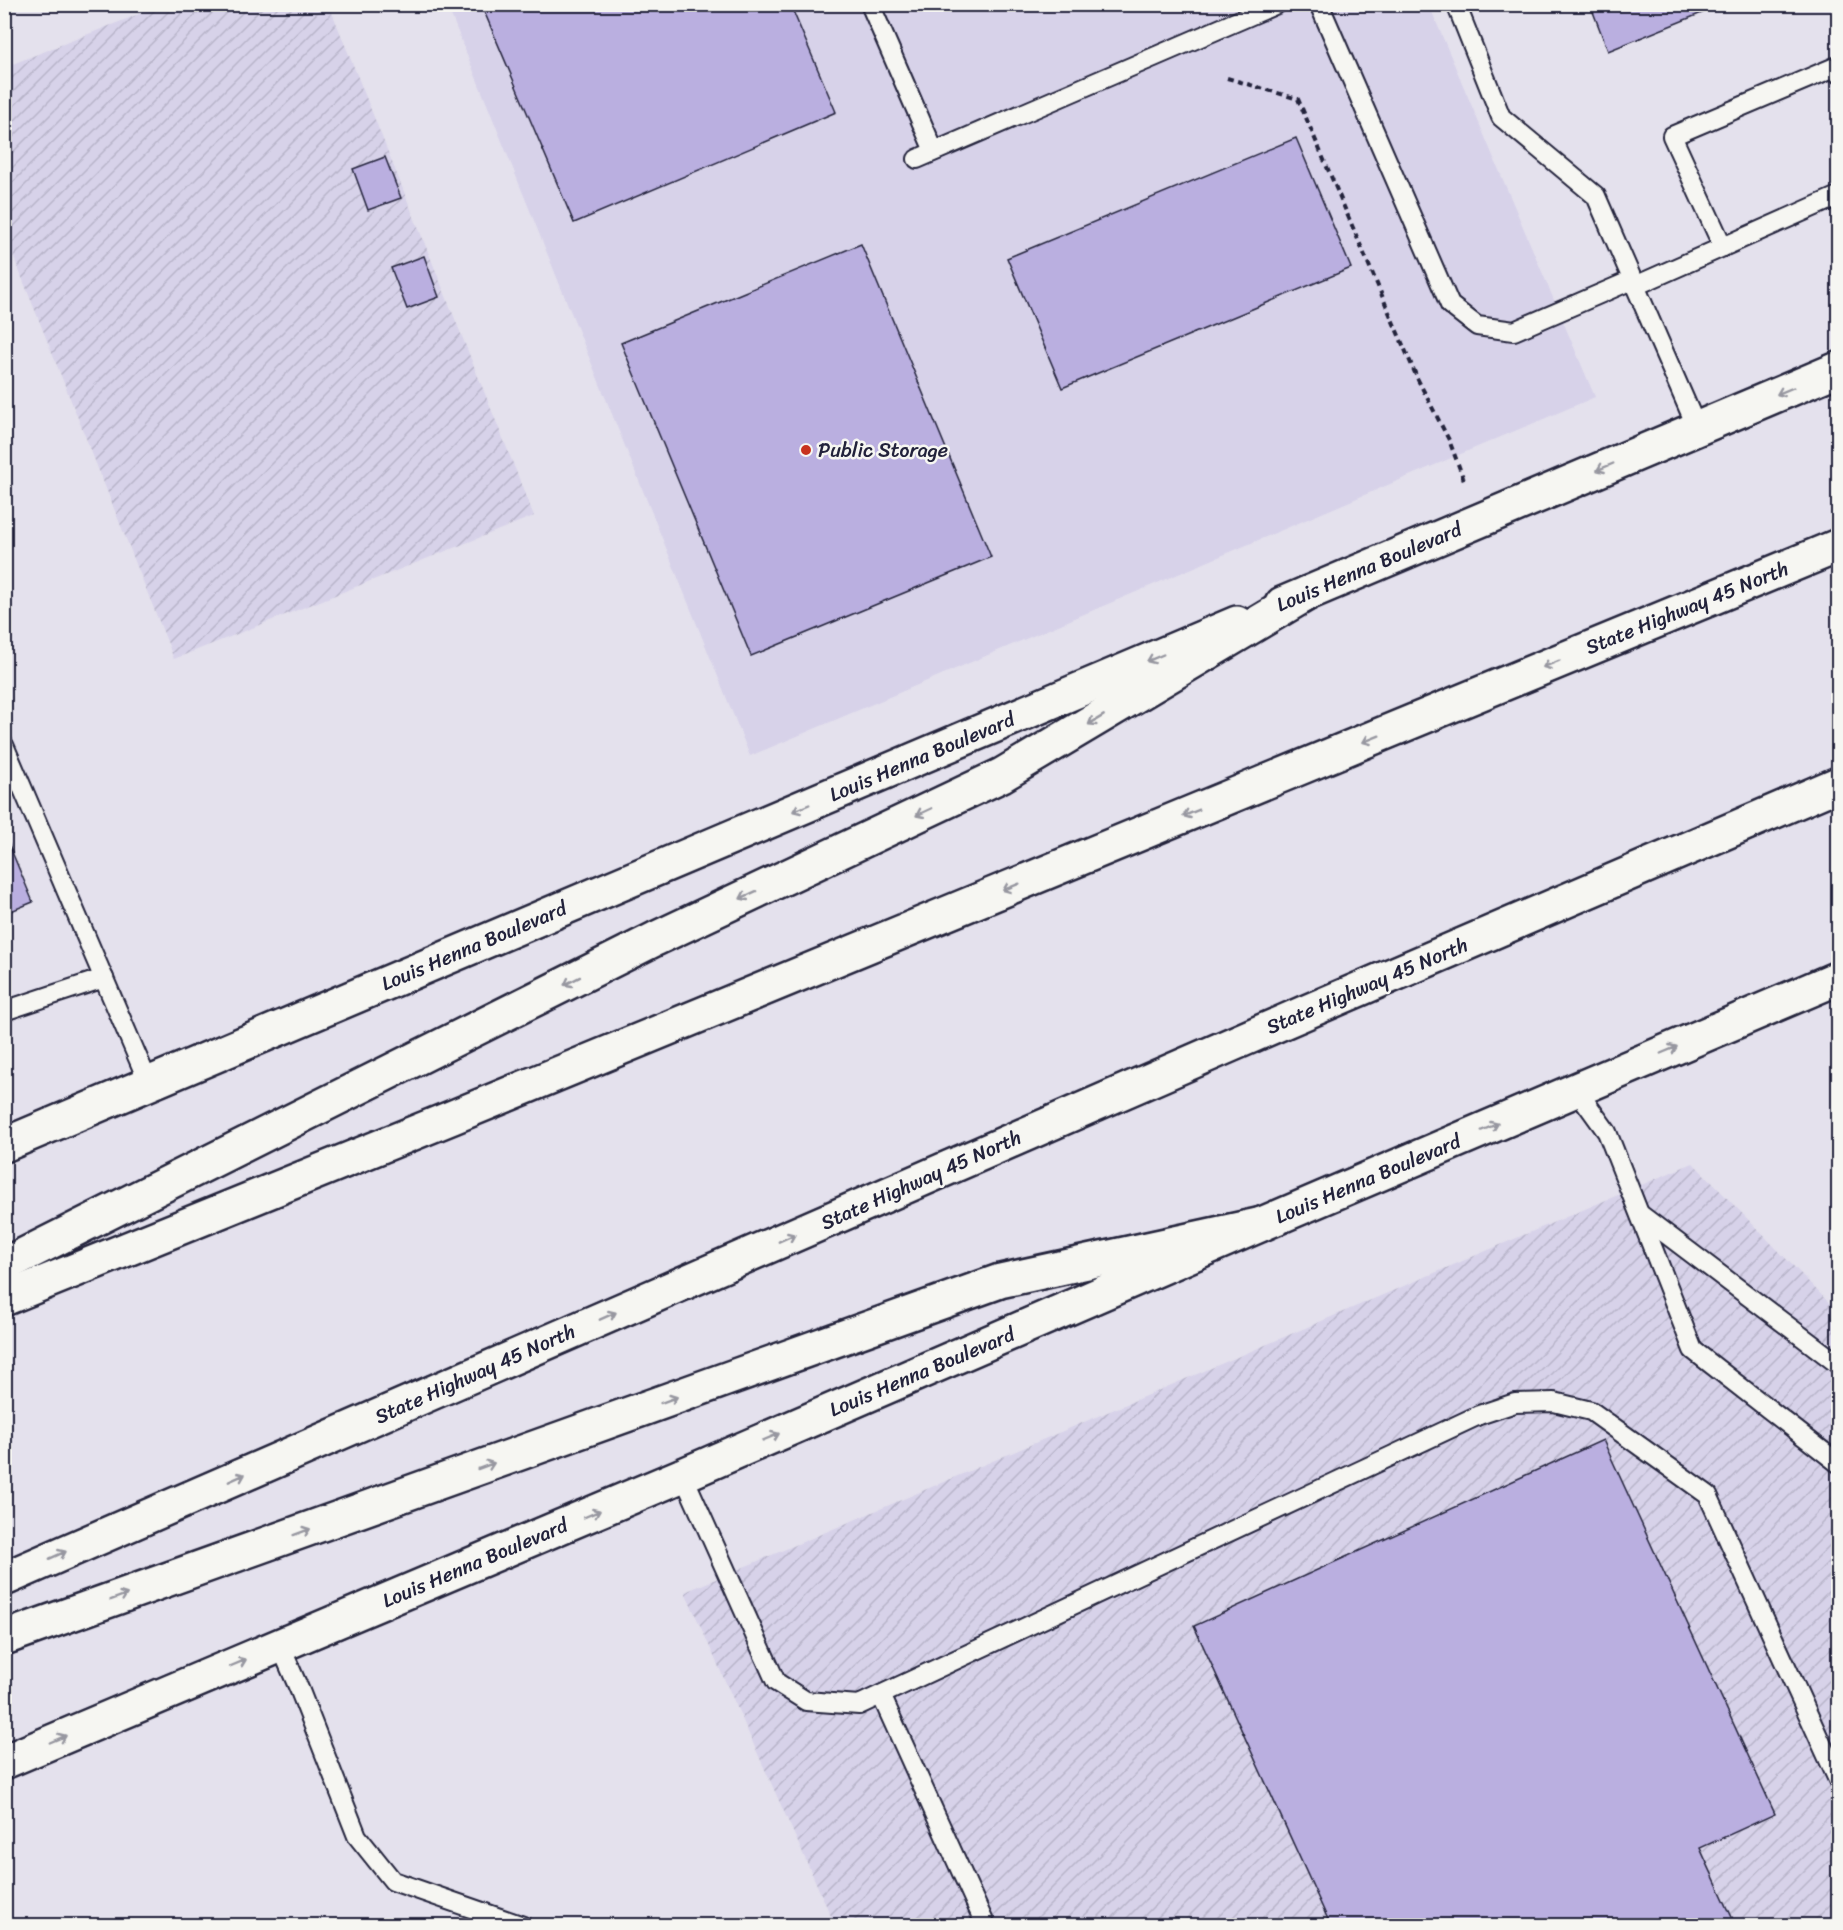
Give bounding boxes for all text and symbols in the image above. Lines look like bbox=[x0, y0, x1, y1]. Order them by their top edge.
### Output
one-way arrow bbox=[1776, 386, 1794, 397]
place label: Public Storage bbox=[818, 433, 948, 468]
marker: Public Storage bbox=[799, 443, 813, 457]
one-way arrow bbox=[1596, 462, 1615, 473]
street label: Louis Henna Boulevard bbox=[1271, 511, 1469, 622]
street label: State Highway 45 North bbox=[1580, 551, 1794, 665]
one-way arrow bbox=[1146, 653, 1164, 664]
one-way arrow bbox=[1543, 659, 1561, 670]
street label: Louis Henna Boulevard bbox=[824, 701, 1022, 812]
one-way arrow bbox=[1088, 714, 1105, 726]
one-way arrow bbox=[1362, 734, 1381, 745]
one-way arrow bbox=[792, 803, 811, 814]
one-way arrow bbox=[916, 807, 934, 819]
one-way arrow bbox=[1182, 808, 1201, 819]
one-way arrow bbox=[1002, 882, 1020, 893]
street label: Louis Henna Boulevard bbox=[376, 890, 574, 1001]
one-way arrow bbox=[739, 890, 757, 902]
street label: State Highway 45 North bbox=[1261, 928, 1473, 1044]
one-way arrow bbox=[564, 975, 582, 987]
one-way arrow bbox=[1659, 1044, 1678, 1055]
street label: State Highway 45 North bbox=[815, 1120, 1027, 1240]
one-way arrow bbox=[1480, 1121, 1498, 1132]
street label: Louis Henna Boulevard bbox=[1270, 1123, 1468, 1234]
one-way arrow bbox=[777, 1232, 796, 1243]
one-way arrow bbox=[599, 1310, 617, 1321]
street label: State Highway 45 North bbox=[369, 1314, 581, 1434]
street label: Louis Henna Boulevard bbox=[824, 1316, 1022, 1427]
one-way arrow bbox=[660, 1393, 678, 1404]
one-way arrow bbox=[761, 1431, 780, 1442]
one-way arrow bbox=[476, 1459, 495, 1470]
one-way arrow bbox=[228, 1471, 246, 1482]
street label: Louis Henna Boulevard bbox=[377, 1507, 575, 1618]
one-way arrow bbox=[582, 1508, 600, 1519]
one-way arrow bbox=[293, 1525, 311, 1536]
one-way arrow bbox=[49, 1549, 67, 1561]
one-way arrow bbox=[109, 1591, 128, 1602]
one-way arrow bbox=[228, 1657, 247, 1668]
one-way arrow bbox=[49, 1733, 67, 1744]

